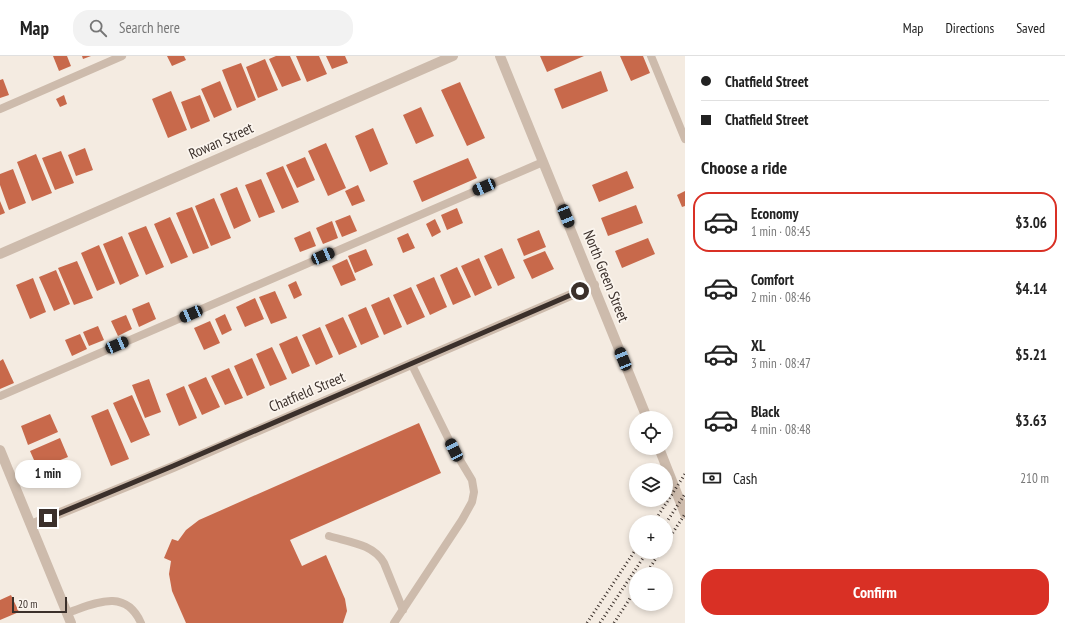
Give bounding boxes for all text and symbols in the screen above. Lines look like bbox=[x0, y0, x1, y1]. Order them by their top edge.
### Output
search box bbox=[73, 10, 353, 46]
text: Map bbox=[20, 16, 49, 40]
icon: search bbox=[87, 17, 109, 39]
text: Search here bbox=[119, 18, 180, 37]
text: Map bbox=[903, 19, 923, 37]
text: Directions bbox=[945, 19, 994, 37]
text: Saved bbox=[1016, 19, 1045, 37]
text: Chatfield Street bbox=[725, 72, 808, 91]
text: Chatfield Street bbox=[725, 110, 808, 129]
street label: Rowan Street bbox=[186, 118, 256, 163]
text: Choose a ride bbox=[701, 156, 787, 179]
car bbox=[471, 177, 497, 197]
car bbox=[556, 203, 576, 229]
icon: car bbox=[703, 204, 739, 240]
text: Economy bbox=[751, 204, 799, 223]
text: $3.06 bbox=[1015, 213, 1047, 232]
text: 1 min · 08:45 bbox=[751, 223, 811, 240]
street label: North Green Street bbox=[579, 227, 634, 325]
car bbox=[310, 246, 336, 266]
icon: car bbox=[703, 270, 739, 306]
text: Comfort bbox=[751, 270, 794, 289]
text: $4.14 bbox=[1015, 279, 1047, 298]
route start bbox=[571, 282, 589, 300]
text: 2 min · 08:46 bbox=[751, 289, 811, 306]
car bbox=[178, 304, 204, 324]
car bbox=[104, 335, 130, 355]
icon: car bbox=[703, 336, 739, 372]
text: XL bbox=[751, 336, 765, 355]
text: $5.21 bbox=[1015, 345, 1047, 364]
car bbox=[613, 346, 633, 372]
text: 3 min · 08:47 bbox=[751, 355, 811, 372]
street label: Chatfield Street bbox=[266, 367, 348, 416]
icon: car bbox=[703, 402, 739, 438]
text: Black bbox=[751, 402, 780, 421]
map controls bbox=[629, 411, 673, 611]
button: locate bbox=[629, 411, 673, 455]
text: $3.63 bbox=[1015, 411, 1047, 430]
text: 4 min · 08:48 bbox=[751, 421, 811, 438]
car bbox=[443, 437, 465, 463]
callout: 1 min bbox=[15, 460, 81, 488]
button: layers bbox=[629, 463, 673, 507]
text: 1 min bbox=[35, 465, 61, 482]
icon: cash bbox=[701, 467, 723, 489]
text: Cash bbox=[733, 469, 757, 488]
text: 210 m bbox=[1020, 470, 1049, 487]
route end bbox=[39, 509, 57, 527]
button: + bbox=[629, 515, 673, 559]
button: − bbox=[629, 567, 673, 611]
button: Confirm bbox=[701, 569, 1049, 615]
scale bar bbox=[12, 595, 67, 614]
text: 20 m bbox=[18, 597, 37, 611]

